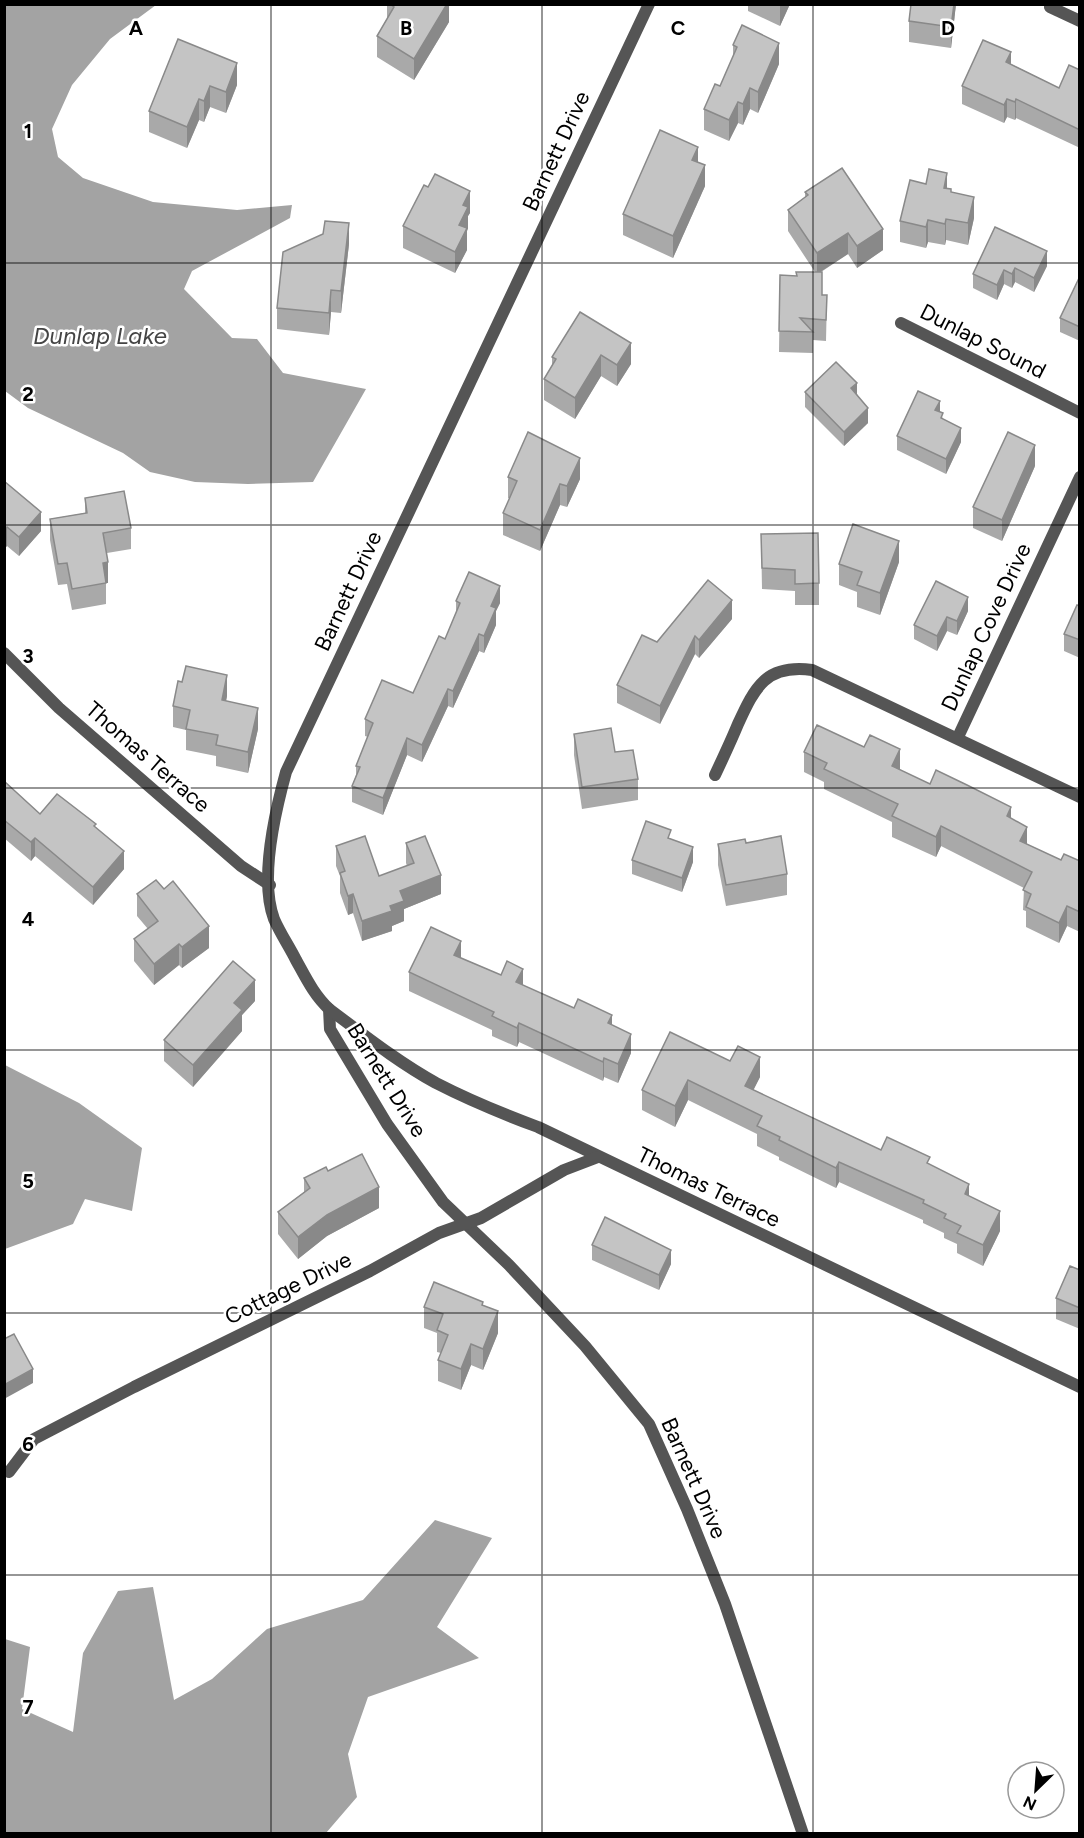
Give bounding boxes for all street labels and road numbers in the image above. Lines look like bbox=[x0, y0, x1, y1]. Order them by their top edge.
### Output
street label: Barnett Drive bbox=[516, 87, 596, 215]
street label: Dunlap Sound bbox=[915, 298, 1051, 384]
street label: Barnett Drive bbox=[308, 527, 388, 655]
street label: Dunlap Cove Drive bbox=[935, 539, 1037, 715]
street label: Thomas Terrace bbox=[80, 696, 216, 818]
street label: Barnett Drive bbox=[341, 1018, 433, 1142]
street label: Thomas Terrace bbox=[633, 1141, 785, 1233]
street label: Cottage Drive bbox=[220, 1246, 356, 1330]
street label: Barnett Drive bbox=[655, 1413, 733, 1543]

